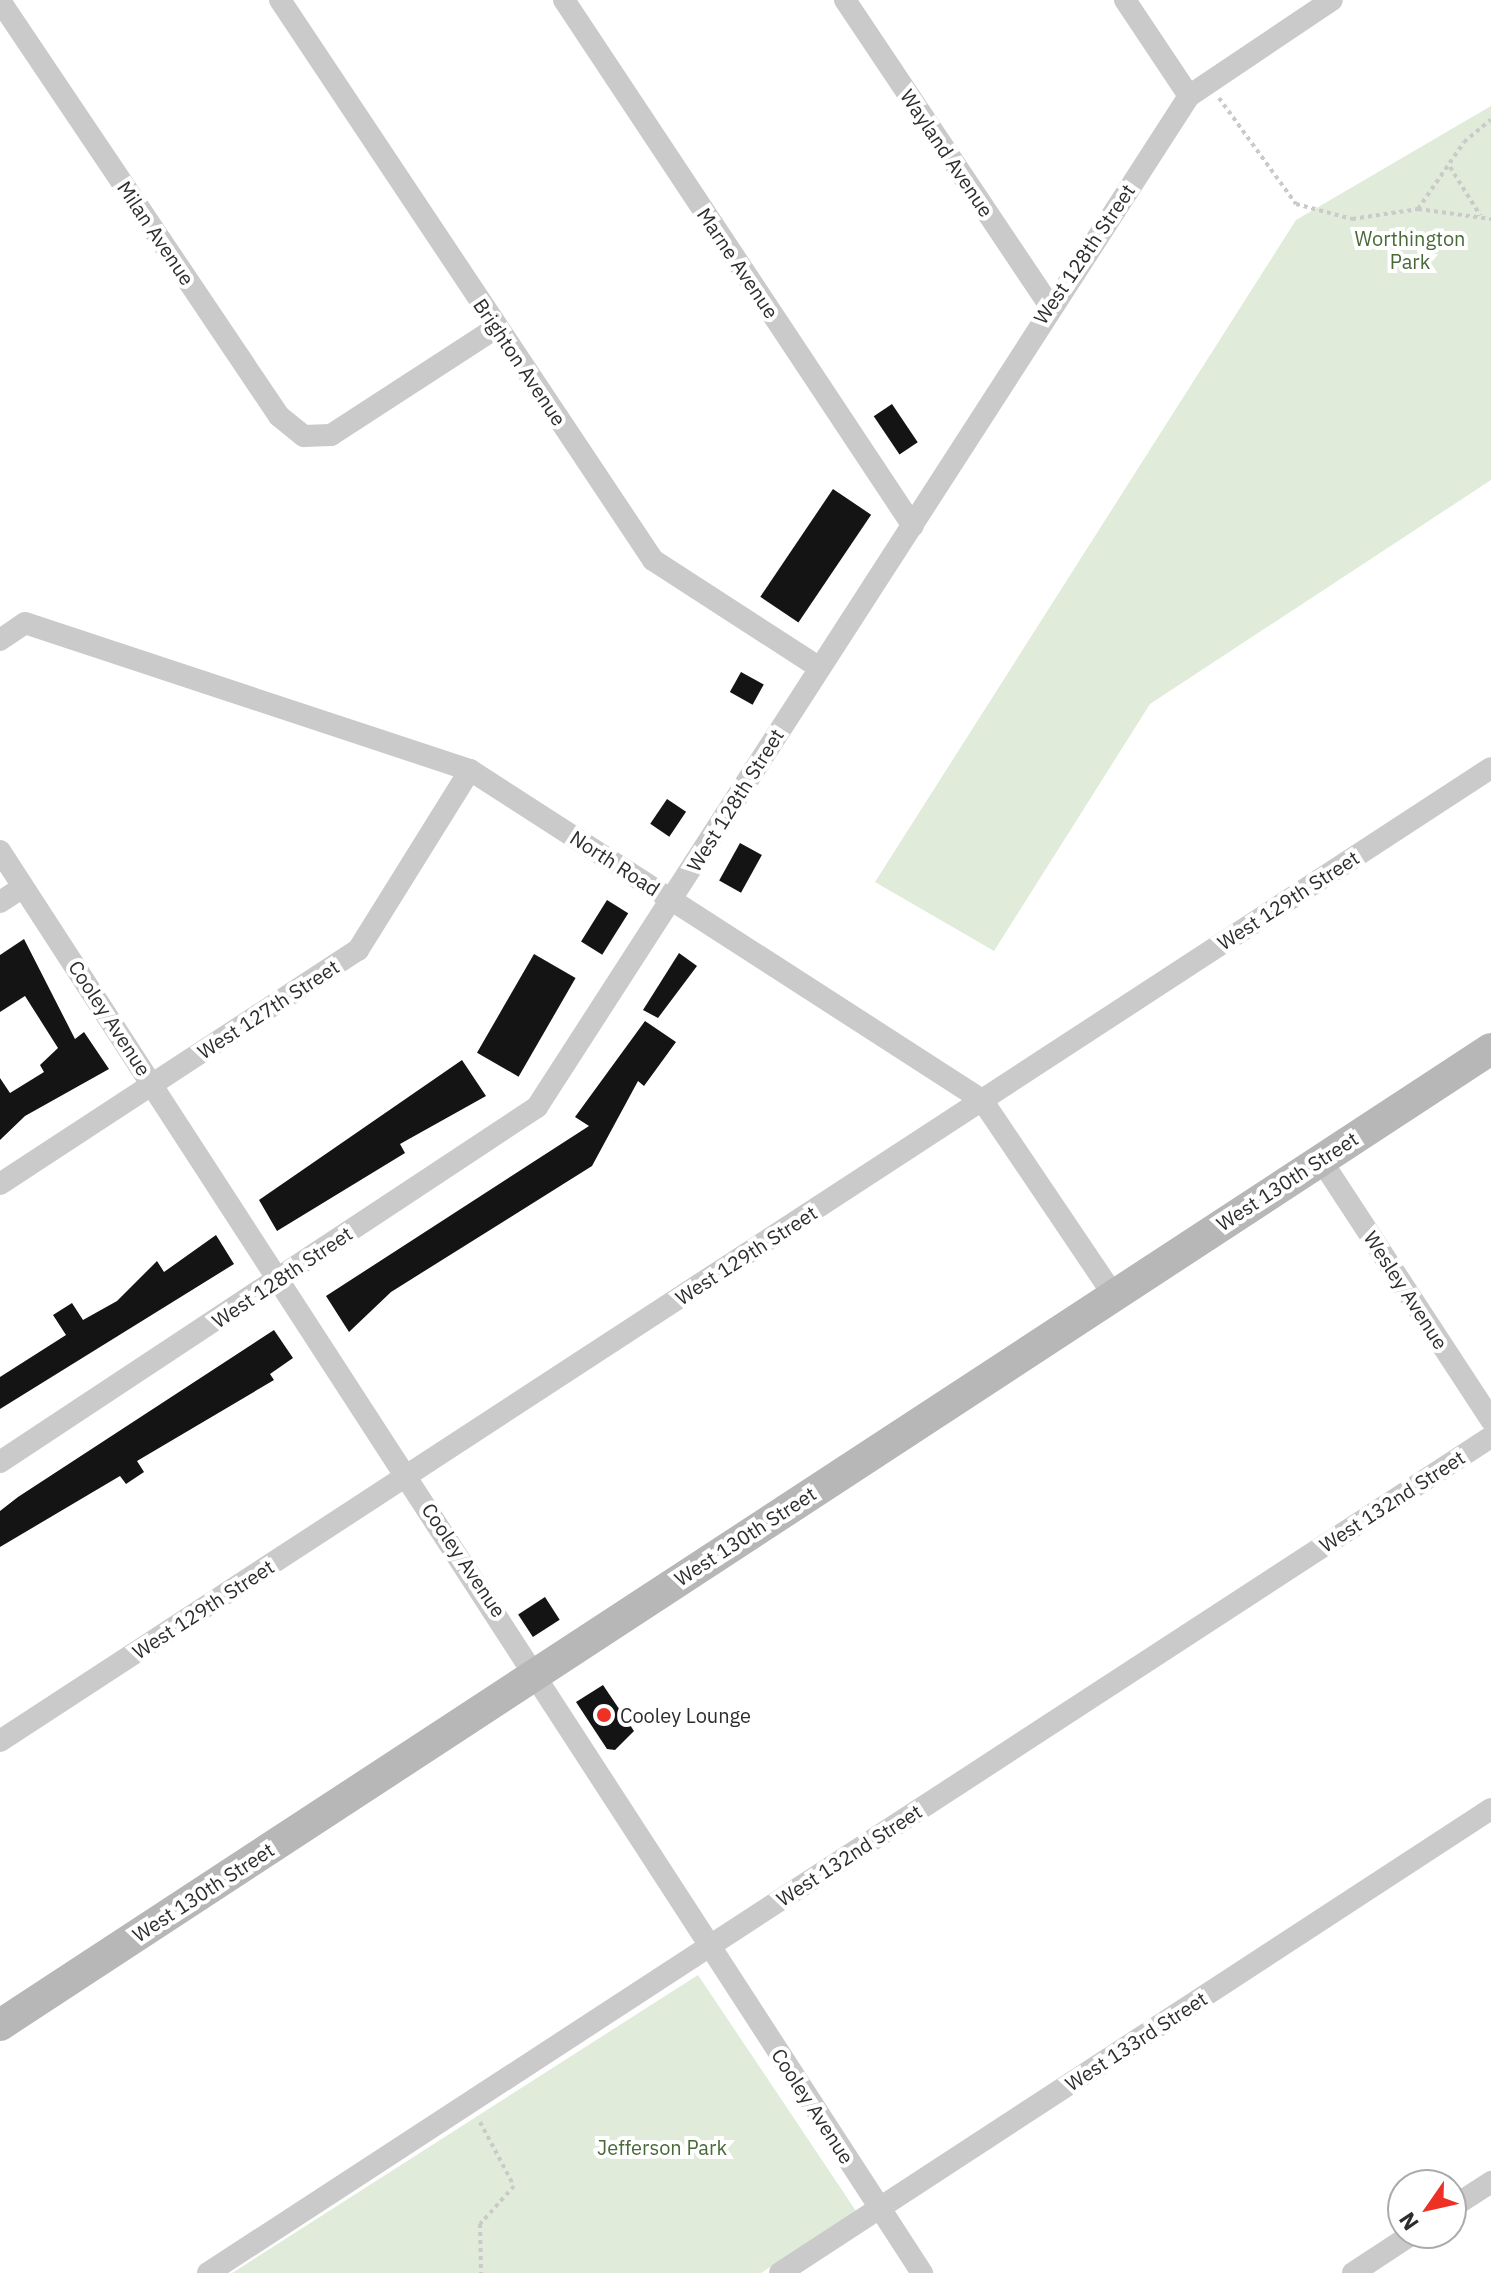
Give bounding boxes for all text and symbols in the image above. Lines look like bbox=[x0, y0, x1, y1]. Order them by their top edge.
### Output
street label: Wayland Avenue bbox=[895, 85, 999, 221]
street label: Milan Avenue bbox=[112, 176, 200, 290]
street label: West 128th Street bbox=[1028, 179, 1140, 329]
street label: Marne Avenue bbox=[692, 203, 784, 323]
park label: Worthington Park bbox=[1355, 226, 1465, 273]
street label: Brighton Avenue bbox=[469, 294, 571, 430]
street label: West 128th Street bbox=[681, 724, 789, 876]
street label: North Road bbox=[566, 825, 664, 901]
street label: West 129th Street bbox=[1213, 845, 1363, 955]
street label: West 127th Street bbox=[193, 954, 343, 1064]
street label: Cooley Avenue bbox=[64, 956, 156, 1080]
street label: West 130th Street bbox=[1212, 1126, 1362, 1236]
street label: West 129th Street bbox=[671, 1200, 821, 1310]
street label: West 128th Street bbox=[207, 1221, 357, 1333]
street label: Wesley Avenue bbox=[1359, 1226, 1453, 1354]
street label: West 132nd Street bbox=[1315, 1445, 1469, 1557]
street label: West 130th Street bbox=[670, 1481, 820, 1591]
street label: Cooley Avenue bbox=[417, 1498, 511, 1622]
street label: West 129th Street bbox=[128, 1554, 278, 1664]
place label: Cooley Lounge bbox=[620, 1703, 751, 1727]
marker: Cooley Lounge bbox=[595, 1706, 613, 1724]
street label: West 132nd Street bbox=[772, 1799, 926, 1911]
street label: West 130th Street bbox=[128, 1837, 278, 1947]
street label: West 133rd Street bbox=[1061, 1986, 1211, 2096]
street label: Cooley Avenue bbox=[767, 2044, 859, 2168]
park label: Jefferson Park bbox=[597, 2135, 727, 2159]
north arrow bbox=[1387, 2169, 1467, 2249]
text: N bbox=[1392, 2207, 1425, 2236]

